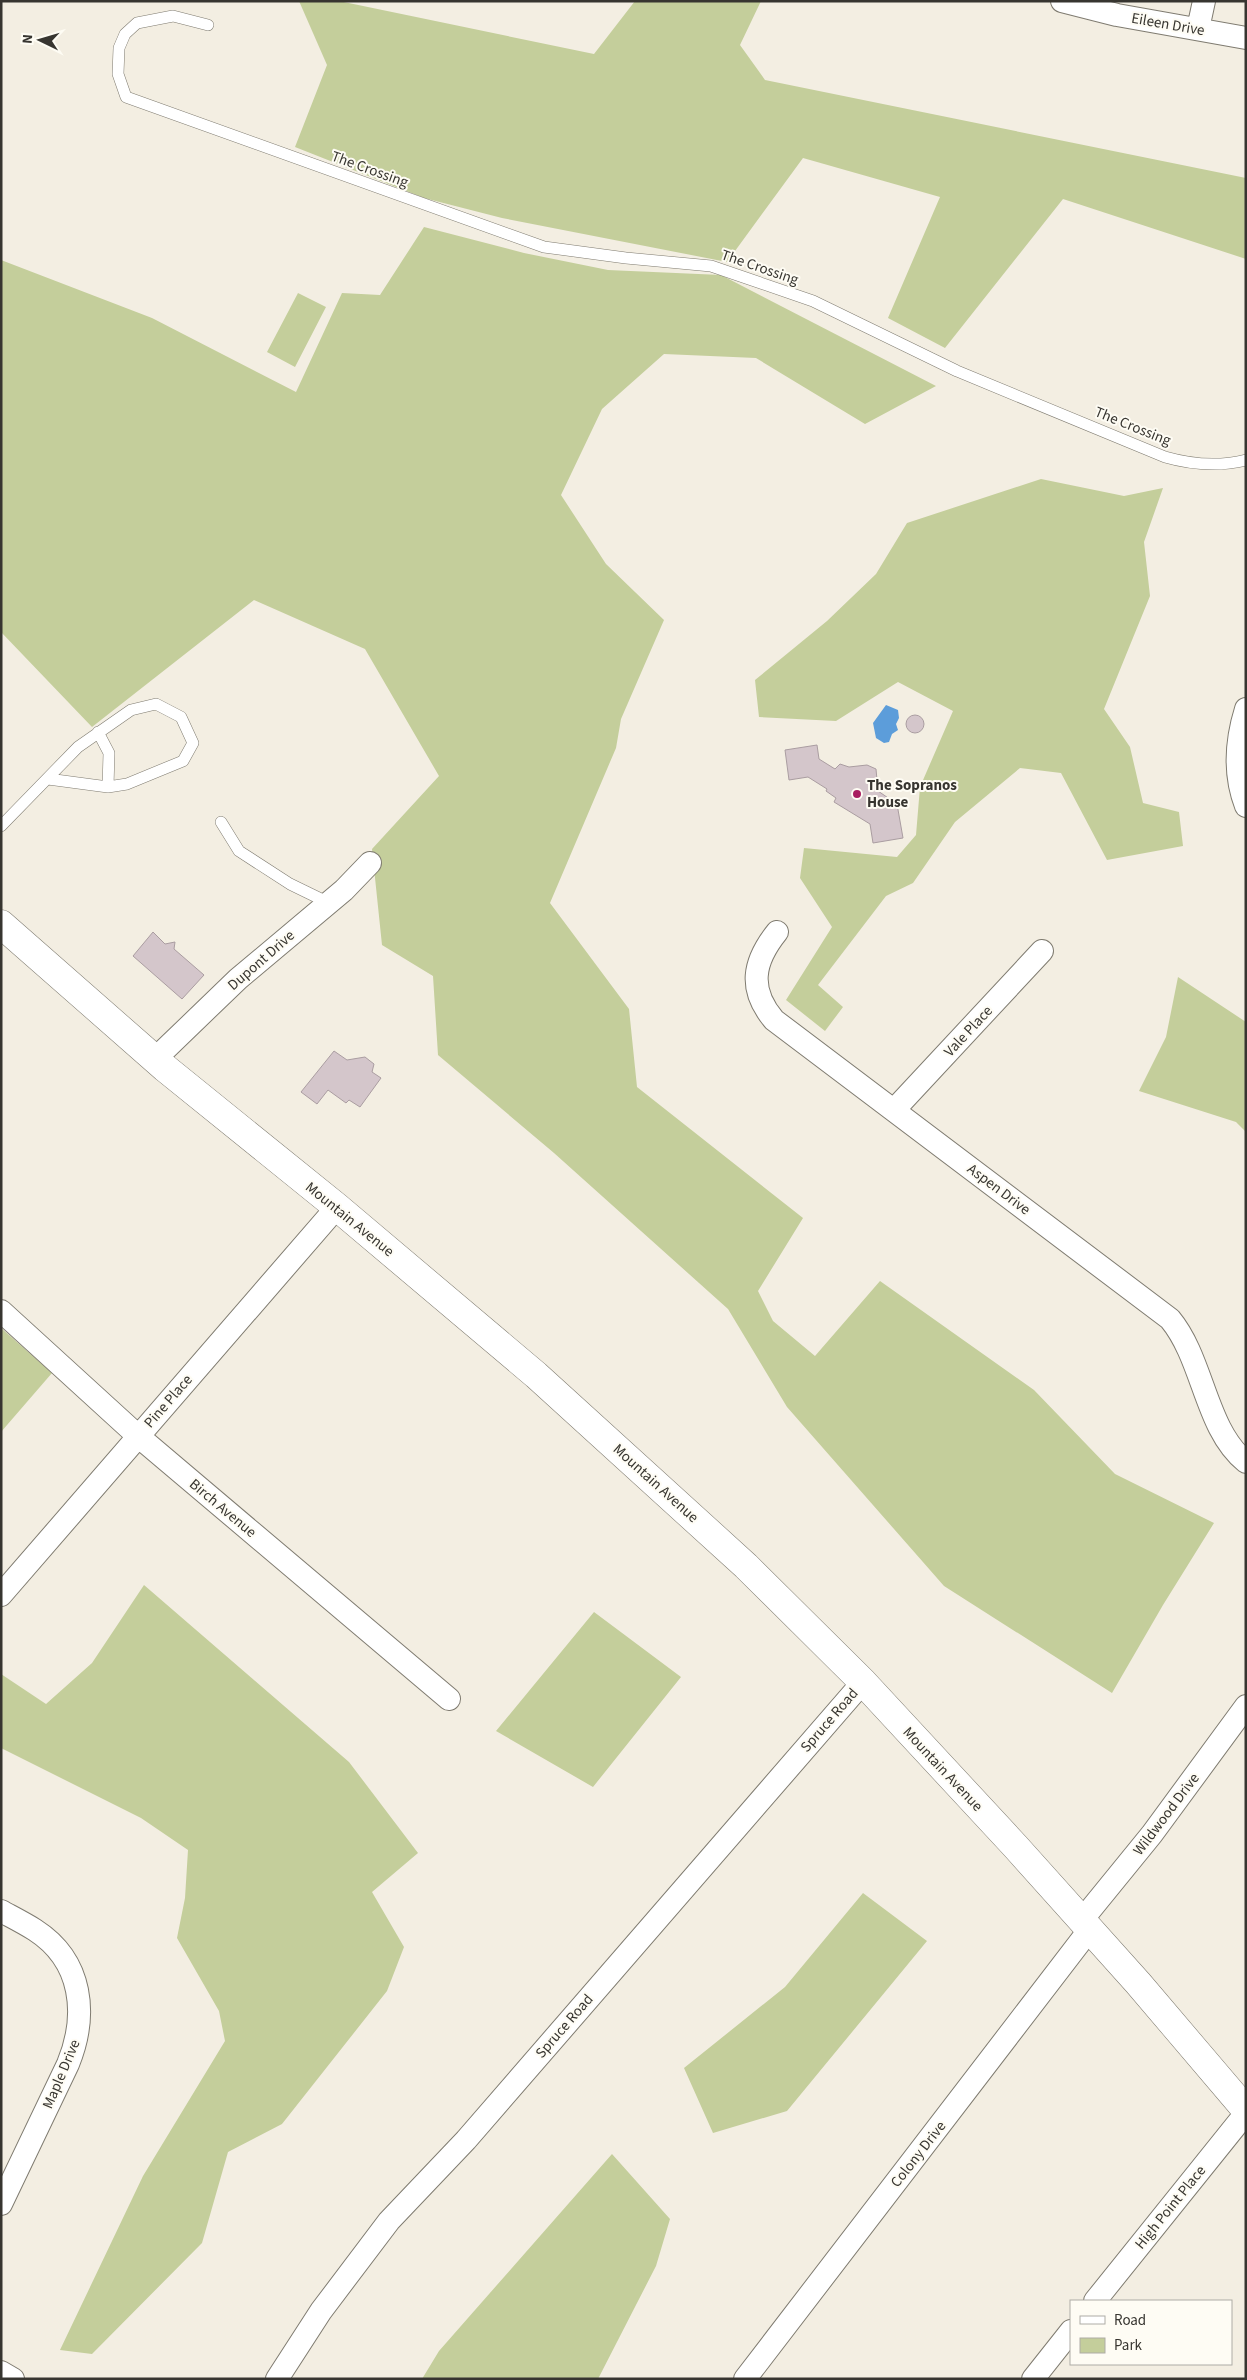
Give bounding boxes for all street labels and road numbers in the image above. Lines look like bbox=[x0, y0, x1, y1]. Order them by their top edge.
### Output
street label: Eileen Drive bbox=[1130, 8, 1206, 41]
street label: The Crossing bbox=[328, 146, 412, 193]
street label: The Crossing bbox=[718, 244, 802, 291]
street label: The Crossing bbox=[1092, 402, 1174, 451]
street label: Dupont Drive bbox=[223, 925, 299, 995]
street label: Vale Place bbox=[939, 1001, 998, 1062]
street label: Aspen Drive bbox=[963, 1159, 1035, 1220]
street label: Mountain Avenue bbox=[301, 1177, 399, 1262]
street label: Pine Place bbox=[139, 1370, 198, 1433]
street label: Mountain Avenue bbox=[608, 1439, 703, 1528]
street label: Birch Avenue bbox=[185, 1474, 261, 1543]
street label: Spruce Road bbox=[796, 1684, 863, 1757]
street label: Mountain Avenue bbox=[898, 1722, 987, 1816]
street label: Wildwood Drive bbox=[1128, 1769, 1204, 1860]
street label: Spruce Road bbox=[531, 1990, 598, 2063]
street label: Maple Drive bbox=[37, 2036, 86, 2112]
street label: Colony Drive bbox=[886, 2117, 951, 2192]
street label: High Point Place bbox=[1130, 2161, 1211, 2254]

